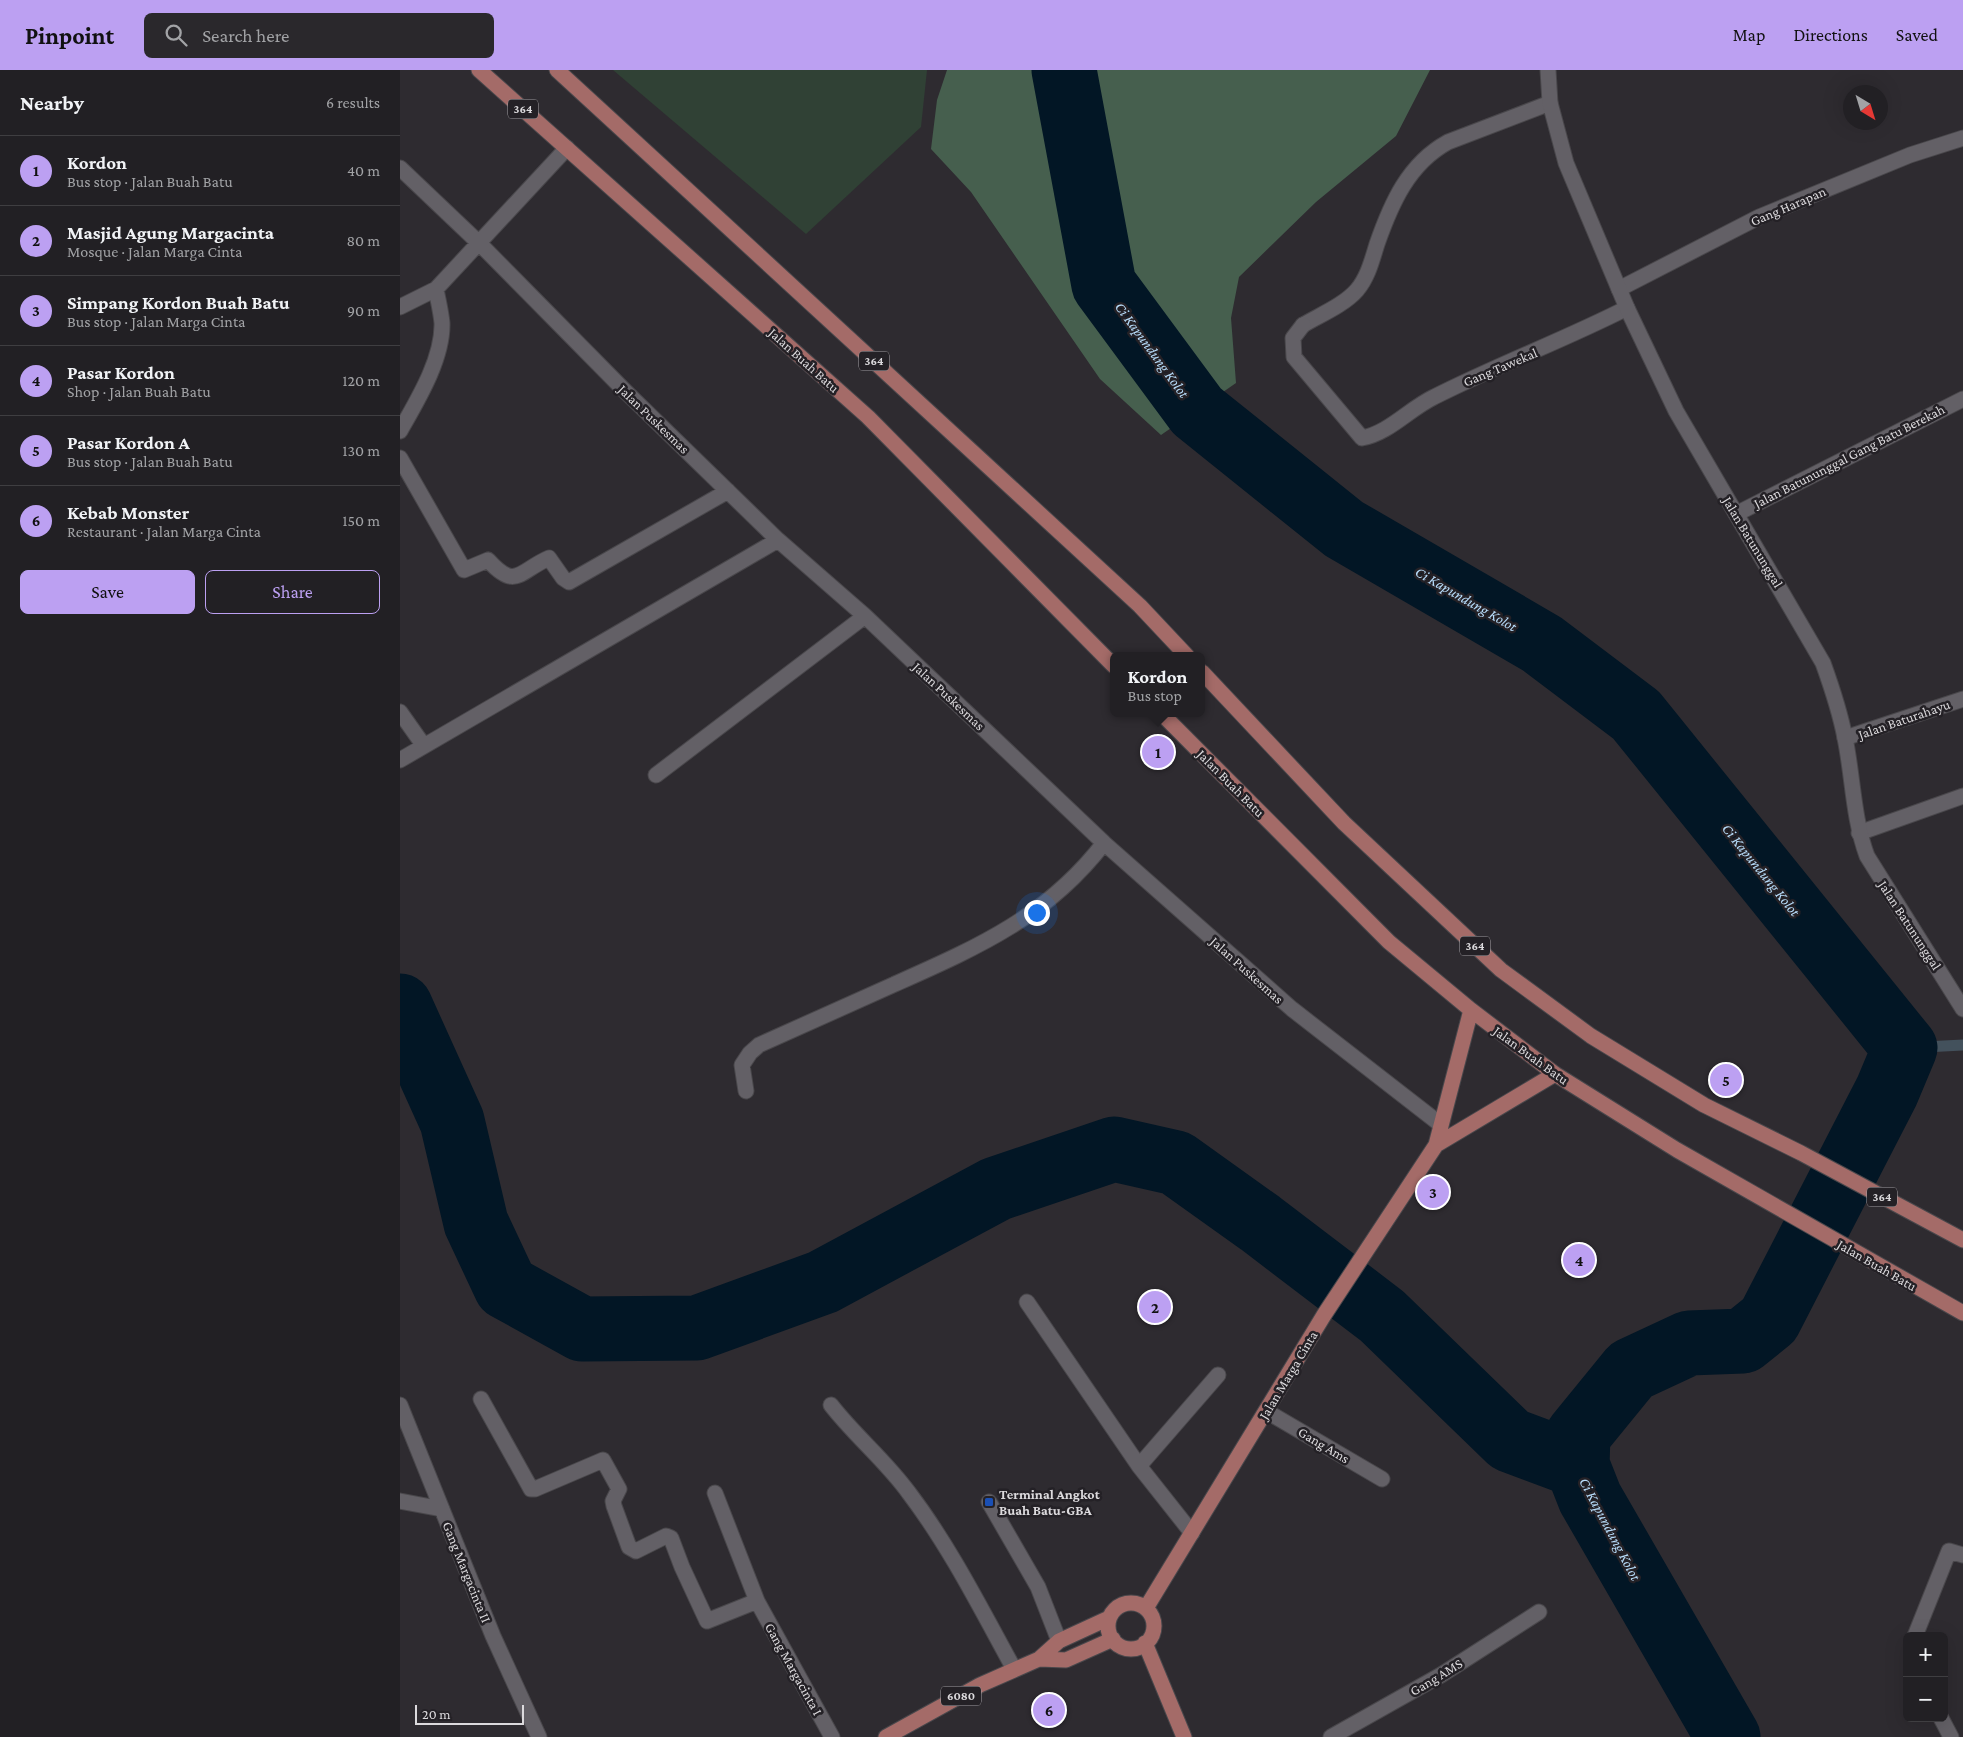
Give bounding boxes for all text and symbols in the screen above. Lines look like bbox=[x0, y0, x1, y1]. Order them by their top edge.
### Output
search box bbox=[144, 13, 494, 58]
icon: search bbox=[162, 21, 190, 49]
text: Pinpoint bbox=[25, 22, 114, 49]
text: Search here bbox=[202, 25, 289, 46]
text: Map bbox=[1733, 25, 1765, 45]
text: Directions bbox=[1793, 25, 1868, 45]
text: Saved bbox=[1896, 25, 1938, 45]
north arrow bbox=[1843, 85, 1888, 130]
text: Nearby bbox=[20, 91, 84, 115]
text: 6 results bbox=[326, 94, 380, 111]
road number: 364 bbox=[508, 100, 538, 118]
text: Kordon bbox=[67, 152, 127, 173]
text: 1 bbox=[33, 162, 39, 179]
text: 40 m bbox=[347, 162, 380, 179]
text: Bus stop · Jalan Buah Batu bbox=[67, 173, 233, 190]
street label: Gang Harapan bbox=[1748, 183, 1829, 229]
text: Masjid Agung Margacinta bbox=[67, 222, 274, 243]
text: 2 bbox=[32, 232, 40, 249]
text: 80 m bbox=[346, 232, 380, 249]
text: Mosque · Jalan Marga Cinta bbox=[67, 243, 242, 260]
text: Simpang Kordon Buah Batu bbox=[67, 292, 290, 313]
water label: Ci Kapundung Kolot bbox=[1111, 299, 1192, 402]
text: 3 bbox=[32, 302, 40, 319]
text: 90 m bbox=[347, 302, 380, 319]
text: Bus stop · Jalan Marga Cinta bbox=[67, 313, 246, 330]
street label: Jalan Buah Batu bbox=[764, 323, 843, 396]
street label: Gang Tawekal bbox=[1461, 344, 1540, 390]
road number: 364 bbox=[859, 352, 889, 370]
text: Pasar Kordon bbox=[67, 362, 175, 383]
text: 4 bbox=[32, 372, 40, 389]
text: 120 m bbox=[342, 372, 380, 389]
street label: Jalan Puskesmas bbox=[614, 380, 693, 457]
text: Shop · Jalan Buah Batu bbox=[67, 383, 211, 400]
street label: Jalan Batununggal Gang Batu Berekah bbox=[1749, 400, 1948, 512]
text: Pasar Kordon A bbox=[67, 432, 190, 453]
text: 5 bbox=[32, 442, 40, 459]
text: 130 m bbox=[342, 442, 380, 459]
text: Bus stop · Jalan Buah Batu bbox=[67, 453, 233, 470]
street label: Jalan Batununggal bbox=[1719, 492, 1787, 591]
text: Kebab Monster bbox=[67, 502, 189, 523]
text: 6 bbox=[32, 512, 40, 529]
text: 150 m bbox=[342, 512, 380, 529]
text: Restaurant · Jalan Marga Cinta bbox=[67, 523, 261, 540]
water label: Ci Kapundung Kolot bbox=[1412, 563, 1520, 636]
button: Save bbox=[20, 570, 195, 614]
button: Share bbox=[205, 570, 380, 614]
popup bbox=[1110, 652, 1205, 717]
street label: Jalan Puskesmas bbox=[908, 657, 988, 733]
text: Kordon bbox=[1127, 666, 1188, 687]
text: Bus stop bbox=[1127, 687, 1182, 704]
street label: Jalan Baturahayu bbox=[1854, 696, 1953, 743]
pin: 1 bbox=[1142, 733, 1174, 771]
street label: Jalan Buah Batu bbox=[1193, 745, 1268, 820]
water label: Ci Kapundung Kolot bbox=[1718, 821, 1804, 921]
street label: Jalan Batununggal bbox=[1874, 876, 1945, 973]
your location bbox=[1024, 900, 1050, 926]
street label: Jalan Puskesmas bbox=[1206, 932, 1287, 1007]
road number: 364 bbox=[1460, 936, 1490, 956]
street label: Jalan Buah Batu bbox=[1489, 1021, 1572, 1088]
pin: 5 bbox=[1710, 1061, 1742, 1099]
pin: 3 bbox=[1417, 1173, 1449, 1211]
road number: 364 bbox=[1867, 1188, 1897, 1206]
street label: Jalan Buah Batu bbox=[1833, 1235, 1920, 1294]
pin: 4 bbox=[1563, 1241, 1595, 1279]
pin: 2 bbox=[1139, 1288, 1171, 1326]
street label: Jalan Marga Cinta bbox=[1254, 1328, 1321, 1424]
street label: Gang Ams bbox=[1295, 1423, 1353, 1467]
water label: Ci Kapundung Kolot bbox=[1575, 1475, 1644, 1584]
place label: Terminal Angkot Buah Batu-GBA bbox=[999, 1486, 1101, 1518]
marker: Terminal Angkot Buah Batu-GBA bbox=[983, 1496, 995, 1508]
street label: Gang Margacinta II bbox=[439, 1519, 495, 1625]
street label: Gang Margacinta I bbox=[762, 1620, 826, 1718]
map controls bbox=[1903, 1632, 1948, 1722]
button: + bbox=[1903, 1632, 1948, 1677]
street label: Gang AMS bbox=[1407, 1655, 1466, 1699]
button: − bbox=[1903, 1677, 1948, 1722]
road number: 6080 bbox=[941, 1686, 981, 1705]
pin: 6 bbox=[1033, 1691, 1065, 1729]
scale bar bbox=[415, 1702, 524, 1725]
text: 20 m bbox=[422, 1706, 450, 1722]

